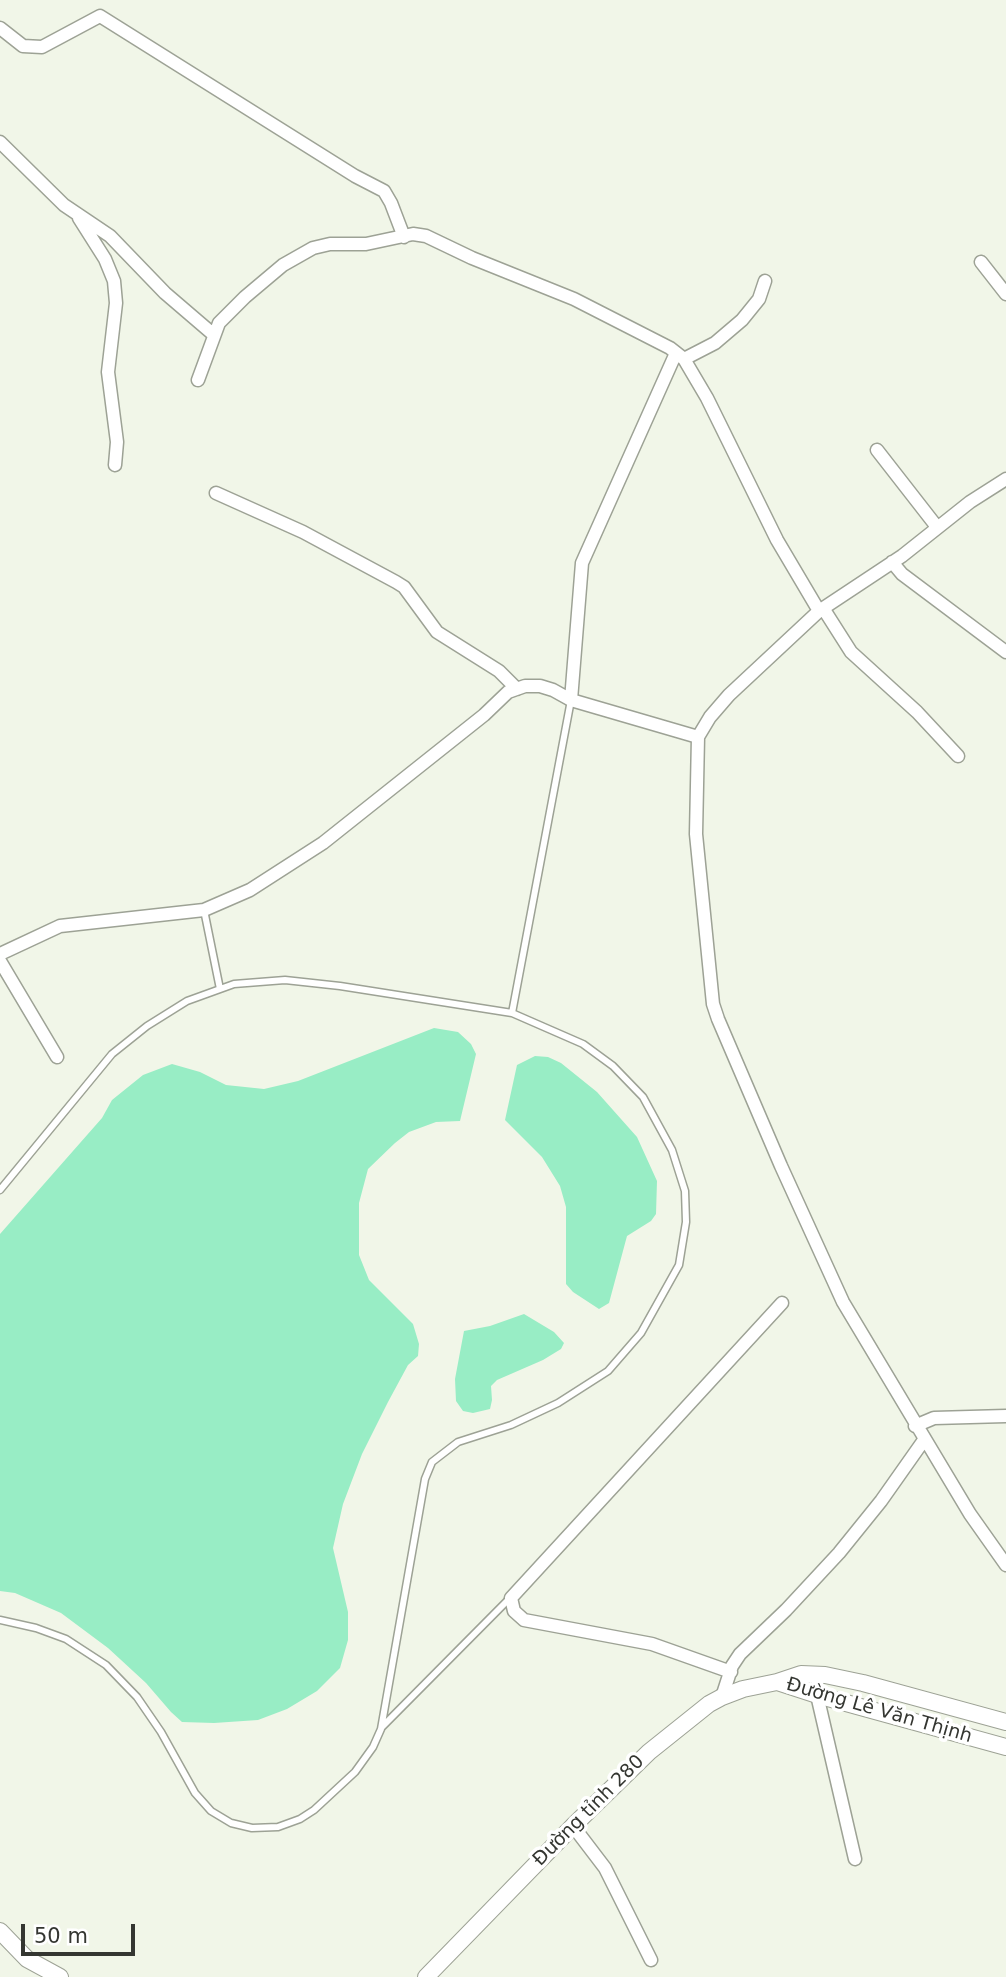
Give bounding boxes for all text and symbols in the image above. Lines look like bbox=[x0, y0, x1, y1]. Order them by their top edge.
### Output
street label: Đường Lê Văn Thịnh bbox=[783, 1674, 975, 1748]
street label: Đường tỉnh 280 bbox=[529, 1751, 649, 1871]
scale bar bbox=[24, 1910, 138, 1954]
text: 50 m bbox=[34, 1924, 88, 1948]

